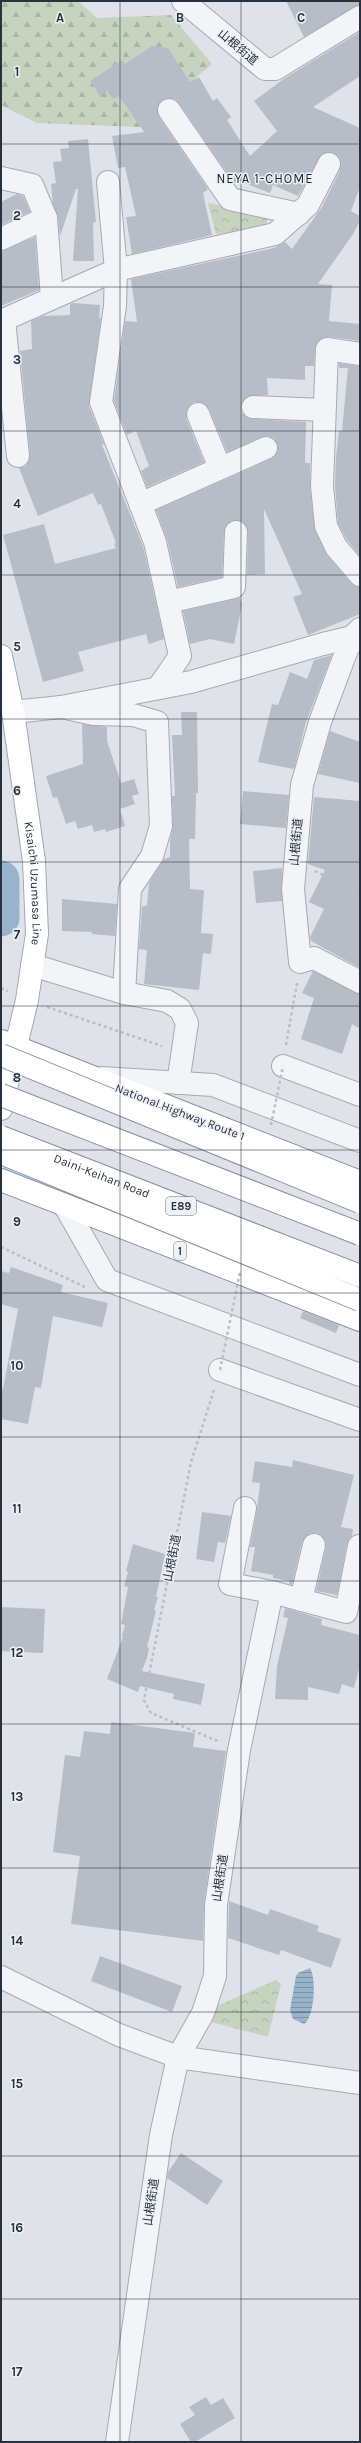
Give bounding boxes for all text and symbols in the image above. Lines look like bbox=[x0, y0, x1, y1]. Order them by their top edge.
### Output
text: A bbox=[56, 10, 64, 25]
text: B bbox=[176, 10, 184, 25]
text: C bbox=[297, 10, 305, 25]
street label: 山根街道 bbox=[215, 26, 261, 68]
text: 1 bbox=[15, 64, 19, 79]
district label: NEYA 1-CHOME bbox=[216, 171, 314, 186]
text: 2 bbox=[13, 208, 21, 223]
text: 3 bbox=[13, 352, 21, 367]
text: 4 bbox=[13, 496, 21, 511]
text: 5 bbox=[13, 639, 21, 654]
text: 6 bbox=[13, 783, 21, 798]
street label: 山根街道 bbox=[287, 817, 305, 867]
street label: Kisaichi Uzumasa Line bbox=[21, 820, 44, 946]
text: 7 bbox=[14, 927, 21, 942]
text: 8 bbox=[13, 1070, 21, 1085]
street label: National Highway Route 1 bbox=[113, 1081, 247, 1143]
street label: Daini-Keihan Road bbox=[52, 1151, 152, 1201]
road number: E89 bbox=[166, 1197, 196, 1215]
text: 9 bbox=[13, 1214, 21, 1229]
road number: 1 bbox=[174, 1242, 186, 1260]
text: 10 bbox=[11, 1358, 23, 1373]
text: 11 bbox=[12, 1501, 22, 1516]
street label: 山根街道 bbox=[161, 1533, 183, 1583]
text: 12 bbox=[11, 1645, 23, 1660]
text: 13 bbox=[11, 1789, 23, 1804]
street label: 山根街道 bbox=[210, 1853, 230, 1903]
text: 14 bbox=[11, 1933, 23, 1948]
text: 15 bbox=[11, 2076, 24, 2091]
street label: 山根街道 bbox=[141, 2177, 161, 2227]
text: 16 bbox=[11, 2220, 23, 2235]
text: 17 bbox=[11, 2364, 23, 2379]

